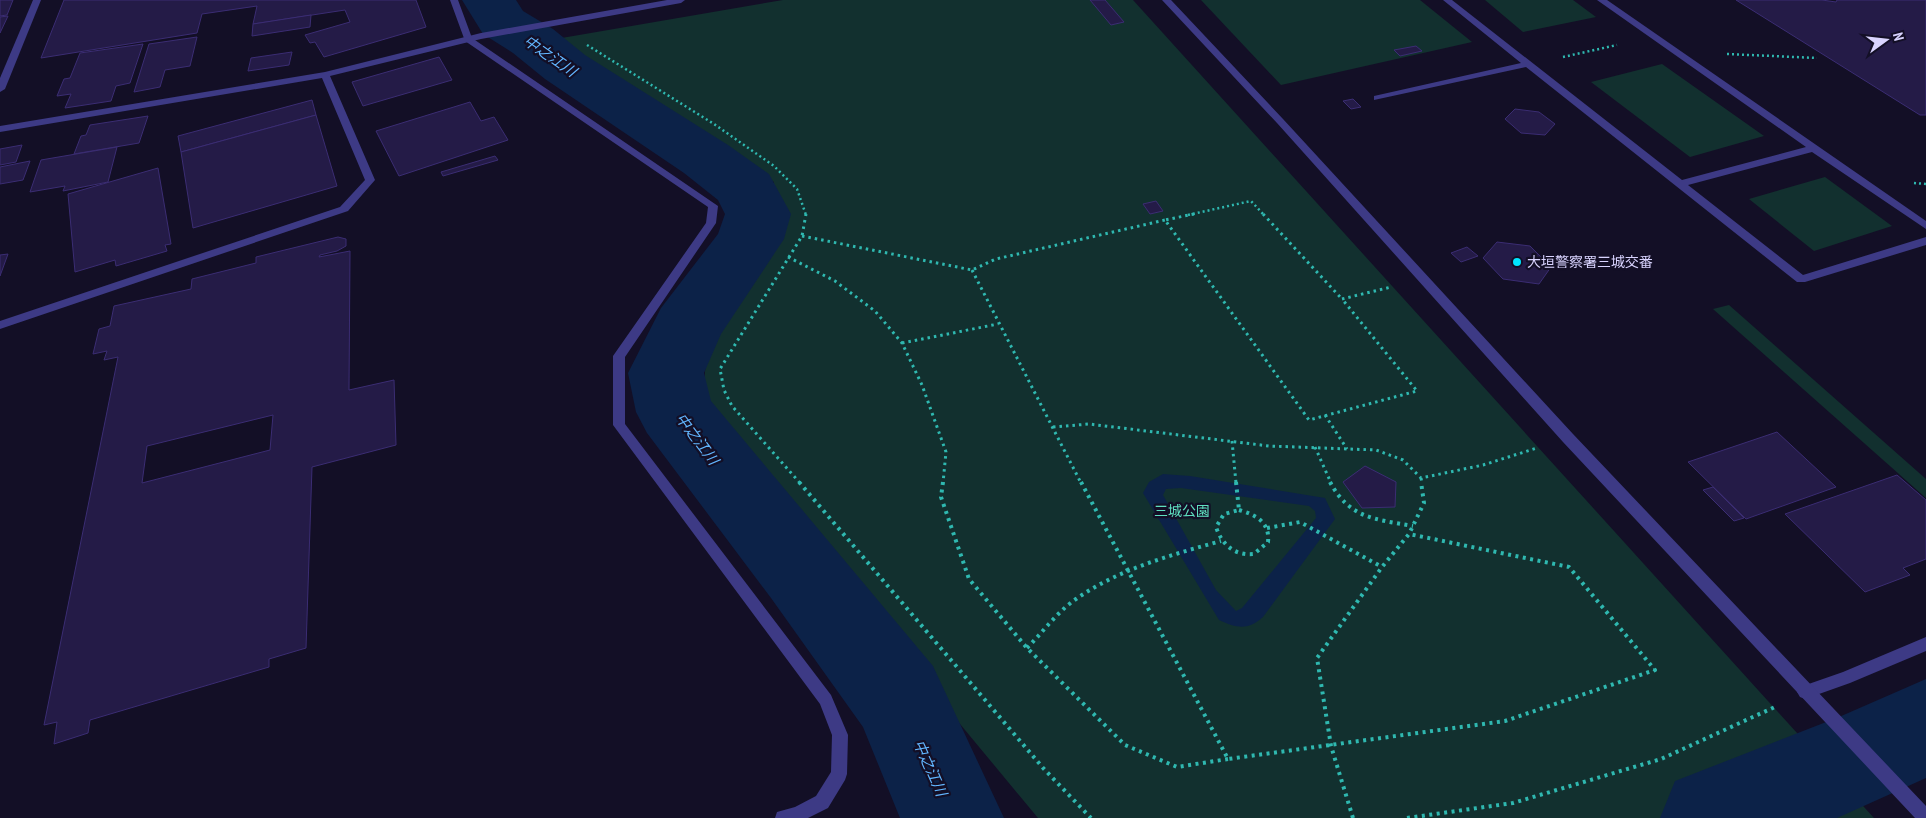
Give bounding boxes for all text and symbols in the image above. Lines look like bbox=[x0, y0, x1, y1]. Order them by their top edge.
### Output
north arrow bbox=[1861, 15, 1911, 65]
water label: 中之江川 bbox=[520, 31, 582, 82]
text: N bbox=[1889, 31, 1908, 43]
place label: 大垣警察署三城交番 bbox=[1527, 253, 1653, 271]
marker: 大垣警察署三城交番 bbox=[1511, 256, 1523, 268]
water label: 中之江川 bbox=[672, 409, 724, 470]
park label: 三城公園 bbox=[1154, 502, 1210, 520]
water label: 中之江川 bbox=[910, 737, 952, 801]

